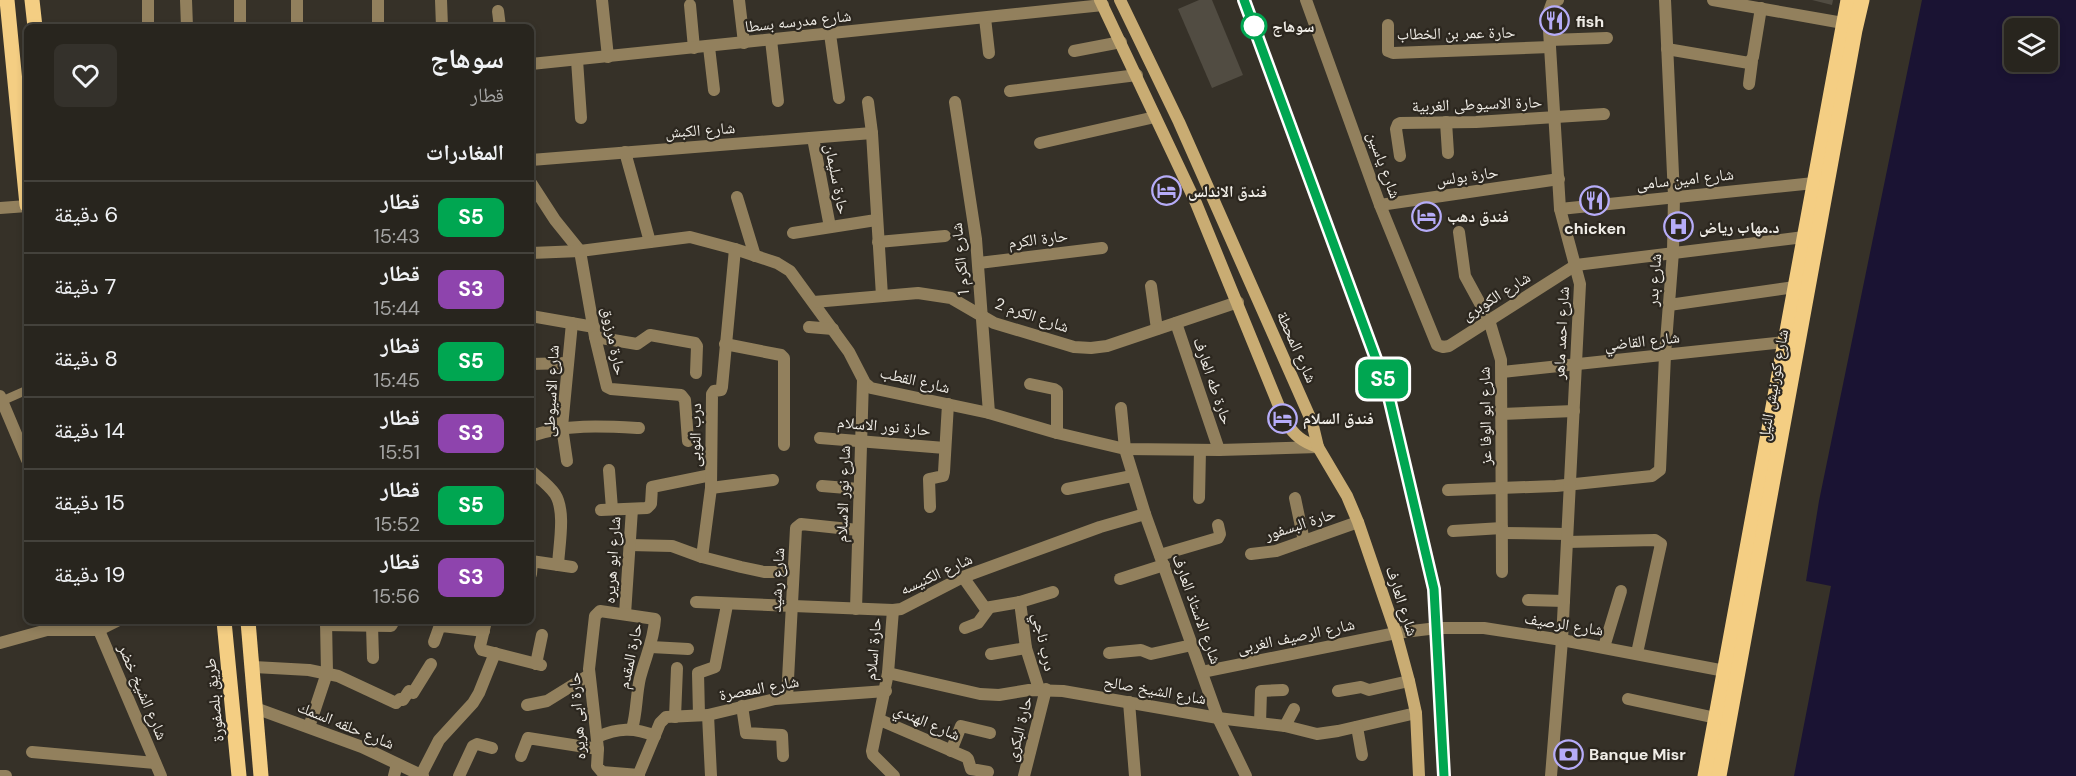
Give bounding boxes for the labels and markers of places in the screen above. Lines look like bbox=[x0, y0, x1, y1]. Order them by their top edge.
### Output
restaurant icon: fish bbox=[1539, 5, 1571, 37]
place label: fish bbox=[1576, 11, 1604, 32]
marker: سوهاج bbox=[1241, 13, 1267, 39]
place label: سوهاج bbox=[1272, 16, 1314, 37]
hotel icon: فندق الاندلس bbox=[1151, 175, 1183, 207]
place label: فندق الاندلس bbox=[1188, 181, 1267, 202]
restaurant icon: chicken bbox=[1579, 184, 1611, 216]
hotel icon: فندق دهب bbox=[1410, 200, 1442, 232]
place label: فندق دهب bbox=[1447, 206, 1509, 227]
hospital icon: د.مهاب رياض bbox=[1662, 211, 1694, 243]
place label: د.مهاب رياض bbox=[1699, 217, 1779, 238]
place label: chicken bbox=[1564, 218, 1626, 239]
hotel icon: فندق السلام bbox=[1266, 402, 1298, 434]
place label: فندق السلام bbox=[1303, 408, 1374, 430]
bank icon: Banque Misr bbox=[1552, 738, 1584, 770]
place label: Banque Misr bbox=[1589, 744, 1686, 765]

